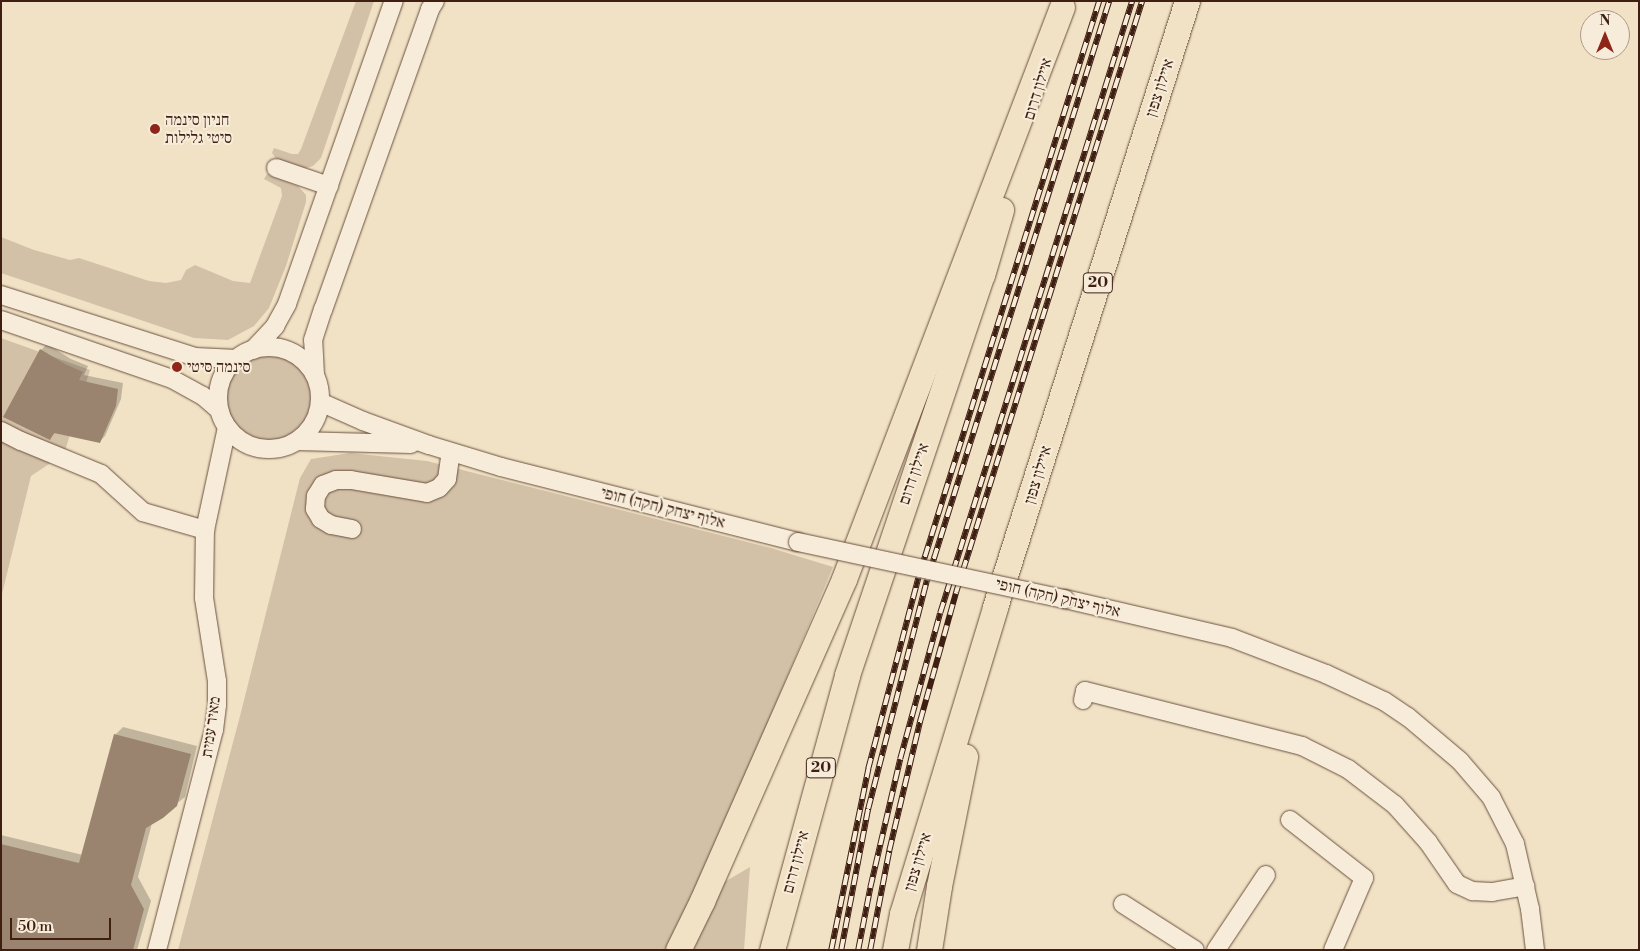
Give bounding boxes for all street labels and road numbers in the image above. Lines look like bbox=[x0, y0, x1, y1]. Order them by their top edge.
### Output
street label: איילון דרום bbox=[1019, 56, 1057, 122]
street label: איילון צפון bbox=[1142, 57, 1178, 119]
road number: 20 bbox=[1082, 270, 1114, 296]
street label: איילון דרום bbox=[895, 441, 933, 507]
street label: איילון צפון bbox=[1020, 444, 1056, 506]
street label: אלוף יצחק (חקה) חופי bbox=[599, 483, 727, 533]
street label: אלוף יצחק (חקה) חופי bbox=[994, 574, 1122, 622]
street label: מאיר עמית bbox=[197, 695, 225, 759]
road number: 20 bbox=[805, 756, 837, 780]
street label: איילון דרום bbox=[778, 829, 814, 895]
street label: איילון צפון bbox=[900, 831, 936, 893]

